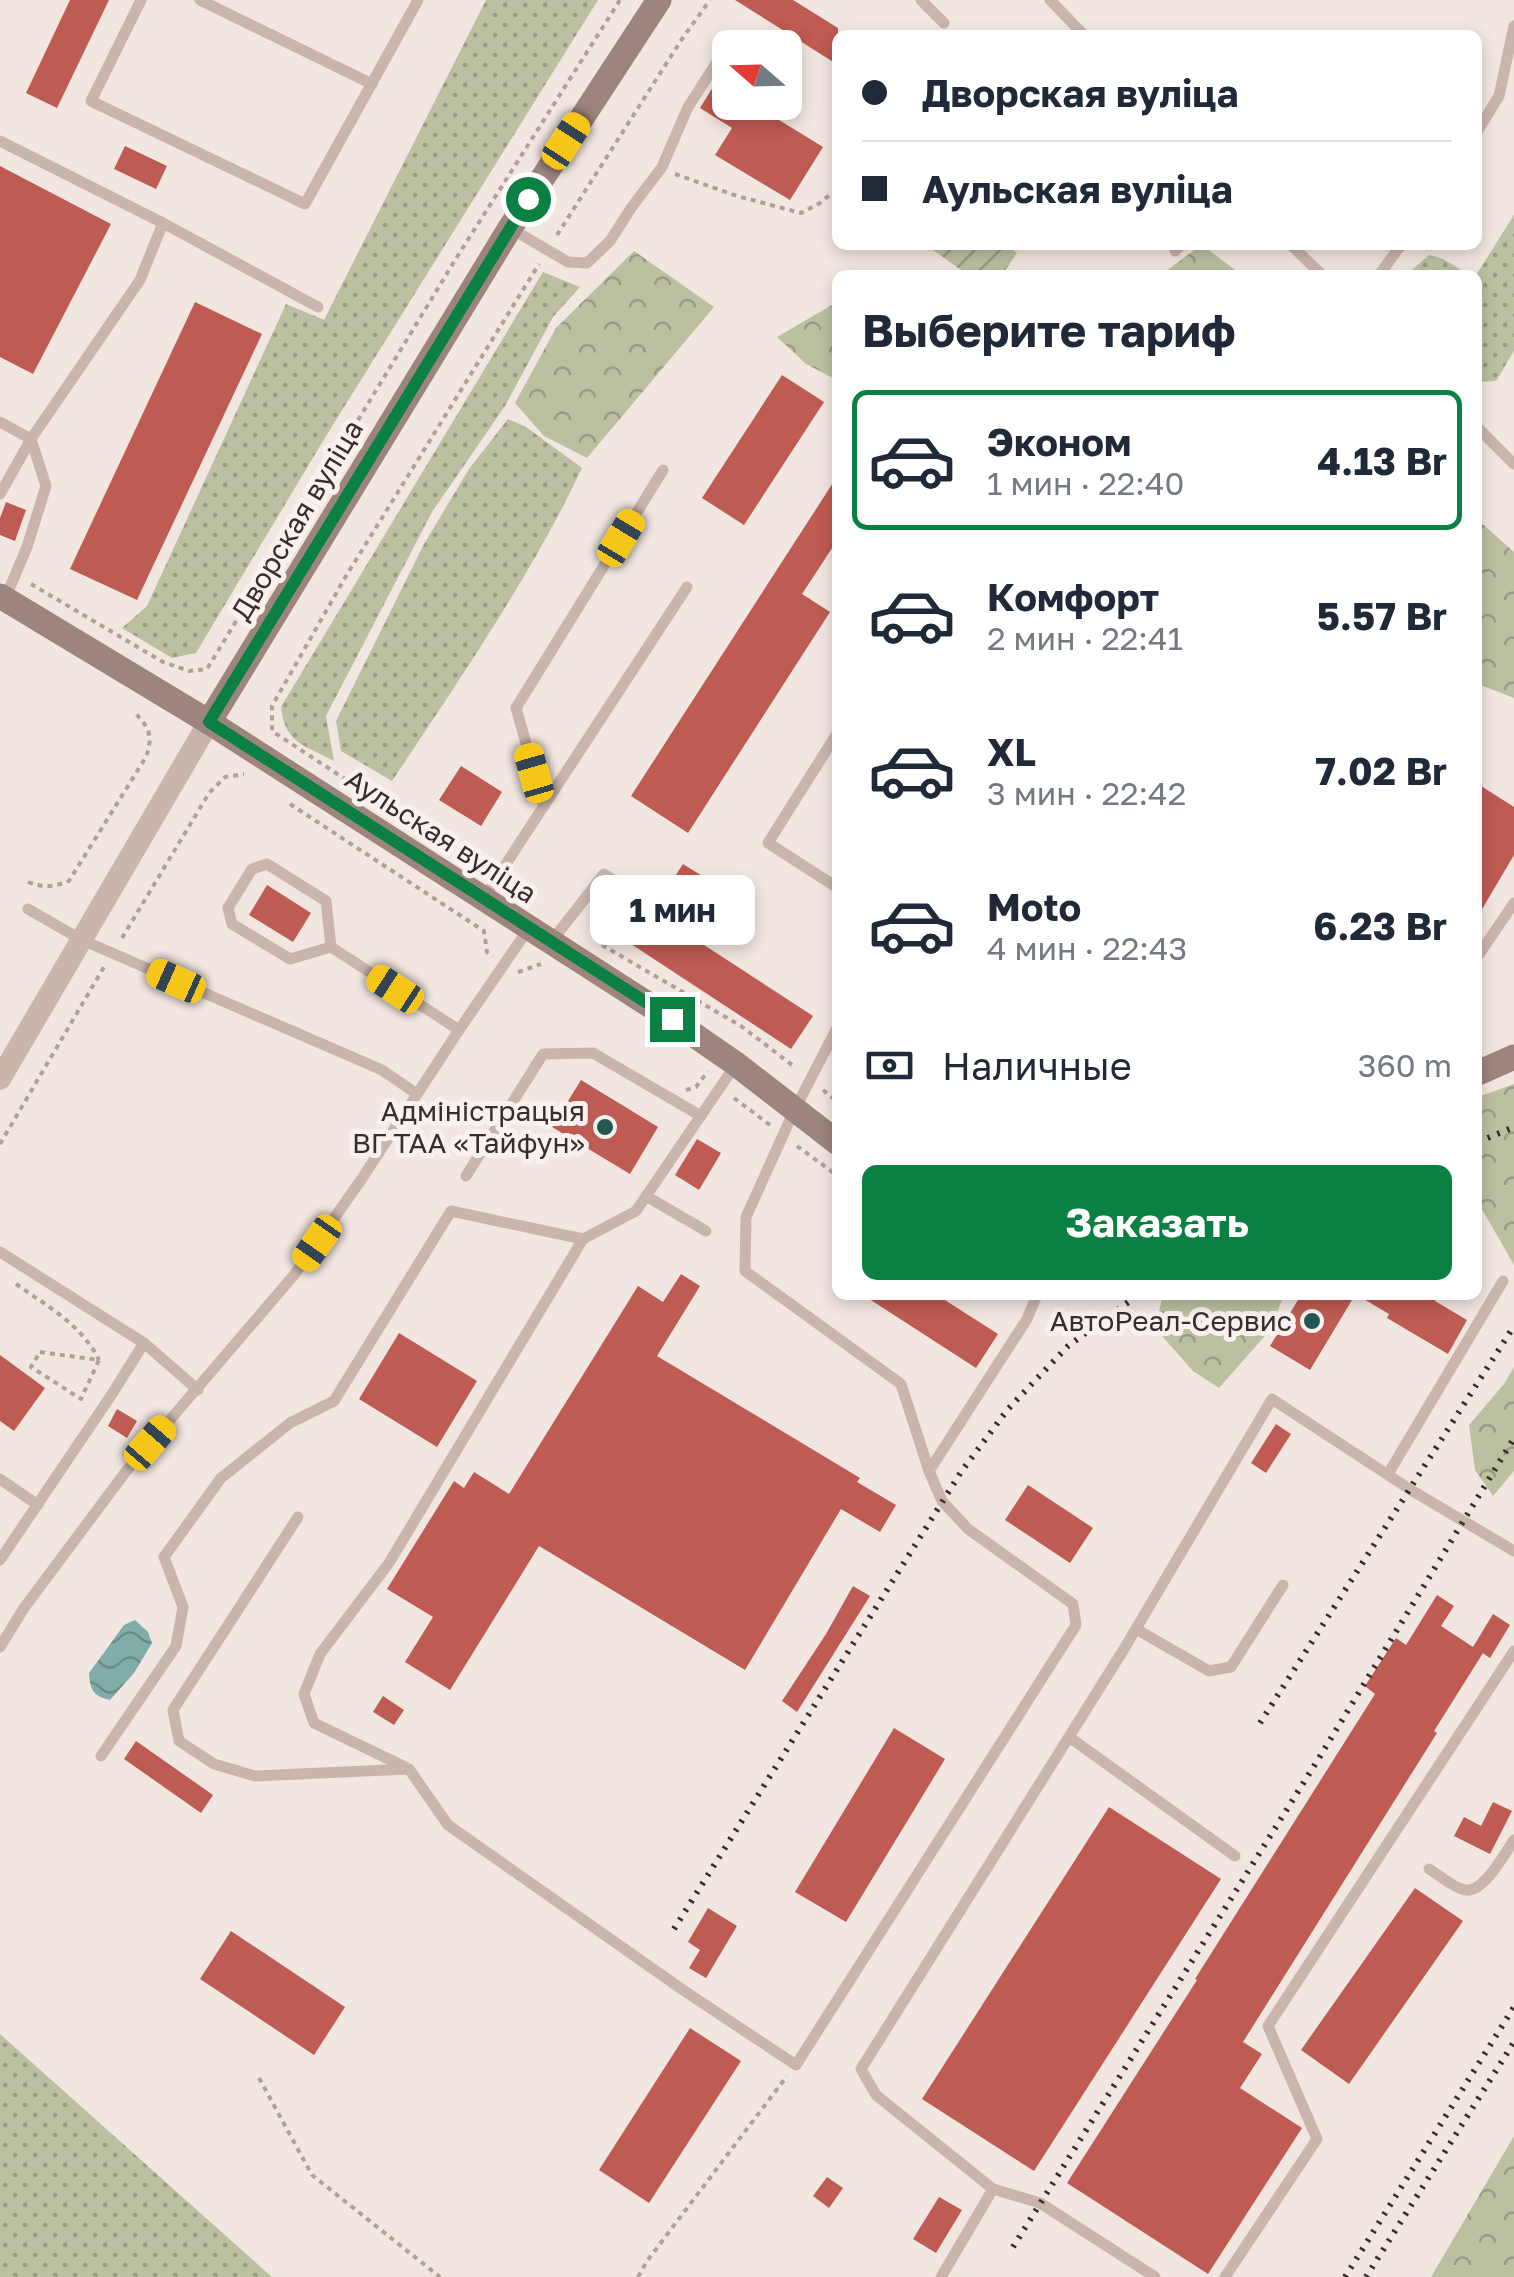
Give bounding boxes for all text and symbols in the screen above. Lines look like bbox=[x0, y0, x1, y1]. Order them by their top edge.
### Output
north arrow bbox=[712, 30, 802, 120]
map controls bbox=[712, 30, 802, 120]
text: Дворская вуліца bbox=[922, 70, 1239, 115]
car bbox=[537, 108, 595, 174]
text: Аульская вуліца bbox=[922, 166, 1233, 211]
route start bbox=[506, 177, 551, 222]
text: Выберите тариф bbox=[862, 303, 1236, 357]
street label: Дворская вуліца bbox=[224, 414, 369, 626]
icon: car bbox=[867, 415, 957, 505]
text: Эконом bbox=[987, 419, 1131, 464]
text: 4.13 Br bbox=[1317, 438, 1447, 483]
text: 1 мин · 22:40 bbox=[987, 464, 1184, 502]
car bbox=[593, 505, 649, 571]
icon: car bbox=[867, 570, 957, 660]
text: Комфорт bbox=[987, 574, 1159, 619]
text: 5.57 Br bbox=[1317, 593, 1447, 638]
text: 2 мин · 22:41 bbox=[987, 619, 1183, 657]
icon: car bbox=[867, 725, 957, 815]
text: XL bbox=[987, 729, 1036, 774]
car bbox=[511, 740, 557, 806]
text: 7.02 Br bbox=[1315, 748, 1447, 793]
street label: Аульская вуліца bbox=[340, 762, 543, 910]
text: 3 мин · 22:42 bbox=[987, 774, 1186, 812]
callout: 1 мин bbox=[590, 874, 754, 944]
icon: car bbox=[867, 880, 957, 970]
text: Moto bbox=[987, 884, 1081, 929]
text: 1 мин bbox=[629, 891, 716, 929]
text: 6.23 Br bbox=[1313, 903, 1447, 948]
text: 4 мин · 22:43 bbox=[987, 929, 1187, 967]
car bbox=[142, 955, 210, 1007]
car bbox=[362, 960, 428, 1018]
route end bbox=[650, 997, 695, 1042]
icon: cash bbox=[862, 1038, 917, 1093]
text: Наличные bbox=[942, 1043, 1132, 1088]
text: 360 m bbox=[1358, 1046, 1452, 1084]
place label: Адміністрацыя ВГ ТАА «Тайфун» bbox=[352, 1094, 585, 1159]
marker: Адміністрацыя ВГ ТАА «Тайфун» bbox=[594, 1116, 616, 1138]
button: Заказать bbox=[862, 1165, 1452, 1280]
car bbox=[288, 1210, 346, 1276]
place label: АвтоРеал-Сервис bbox=[1050, 1304, 1292, 1337]
marker: АвтоРеал-Сервис bbox=[1301, 1310, 1323, 1332]
car bbox=[119, 1411, 181, 1475]

